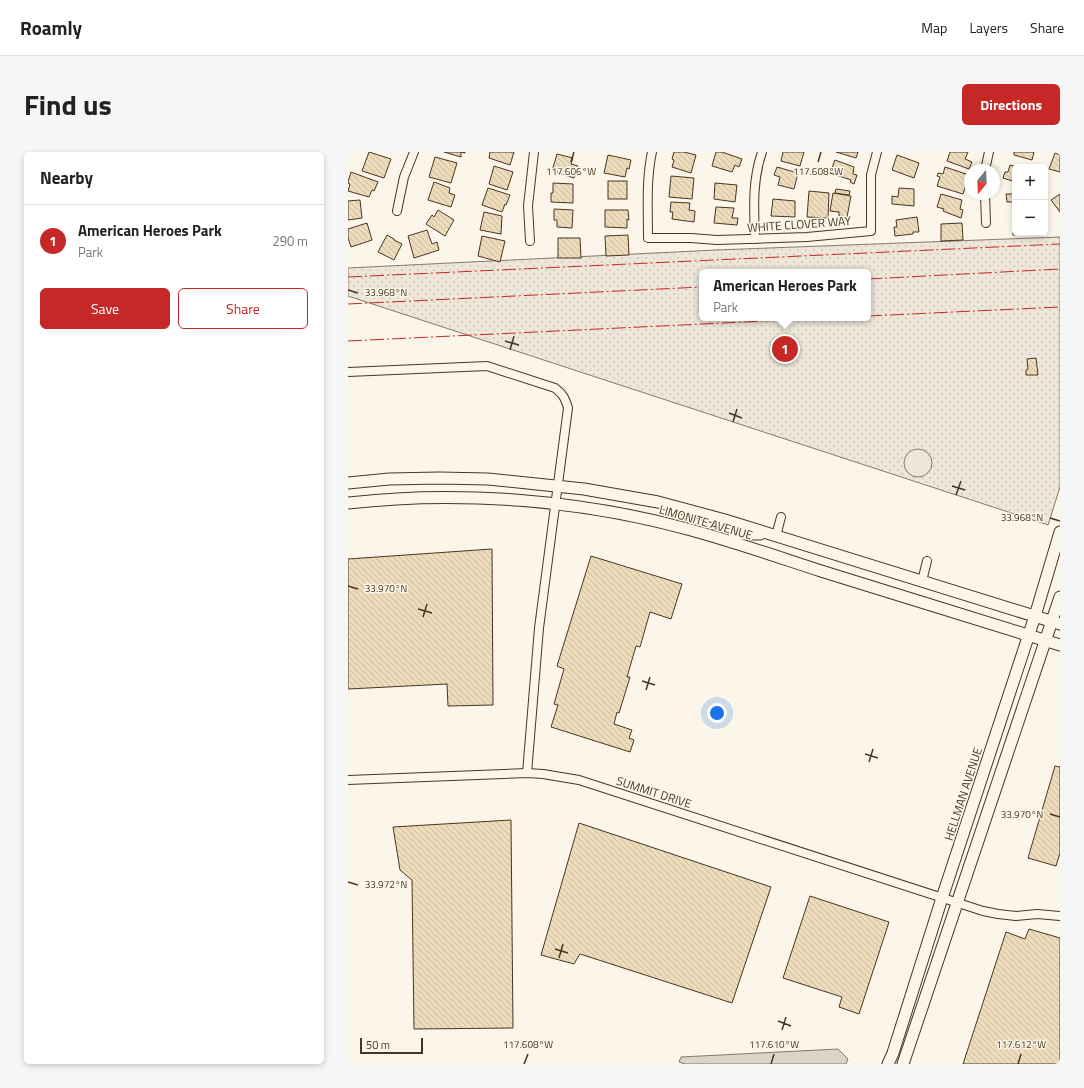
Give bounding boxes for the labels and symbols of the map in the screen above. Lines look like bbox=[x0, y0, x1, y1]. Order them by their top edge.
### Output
text: 117.606°W bbox=[546, 164, 596, 179]
text: 117.608°W bbox=[793, 164, 843, 179]
north arrow bbox=[964, 164, 1000, 200]
street label: WHITE CLOVER WAY bbox=[746, 211, 852, 237]
text: 33.968°N bbox=[365, 285, 407, 300]
pin: 1 bbox=[772, 334, 798, 364]
street label: LIMONITE AVENUE bbox=[657, 500, 755, 544]
text: 33.968°N bbox=[1001, 510, 1043, 525]
text: 33.970°N bbox=[365, 581, 407, 596]
your location bbox=[707, 703, 727, 723]
street label: HELLMAN AVENUE bbox=[939, 745, 987, 843]
street label: SUMMIT DRIVE bbox=[614, 771, 694, 813]
text: 33.970°N bbox=[1001, 807, 1043, 822]
text: 33.972°N bbox=[365, 877, 407, 892]
scale bar bbox=[360, 1036, 423, 1055]
text: 117.608°W bbox=[503, 1037, 553, 1052]
text: 117.610°W bbox=[749, 1037, 799, 1052]
text: 117.612°W bbox=[996, 1037, 1046, 1052]

